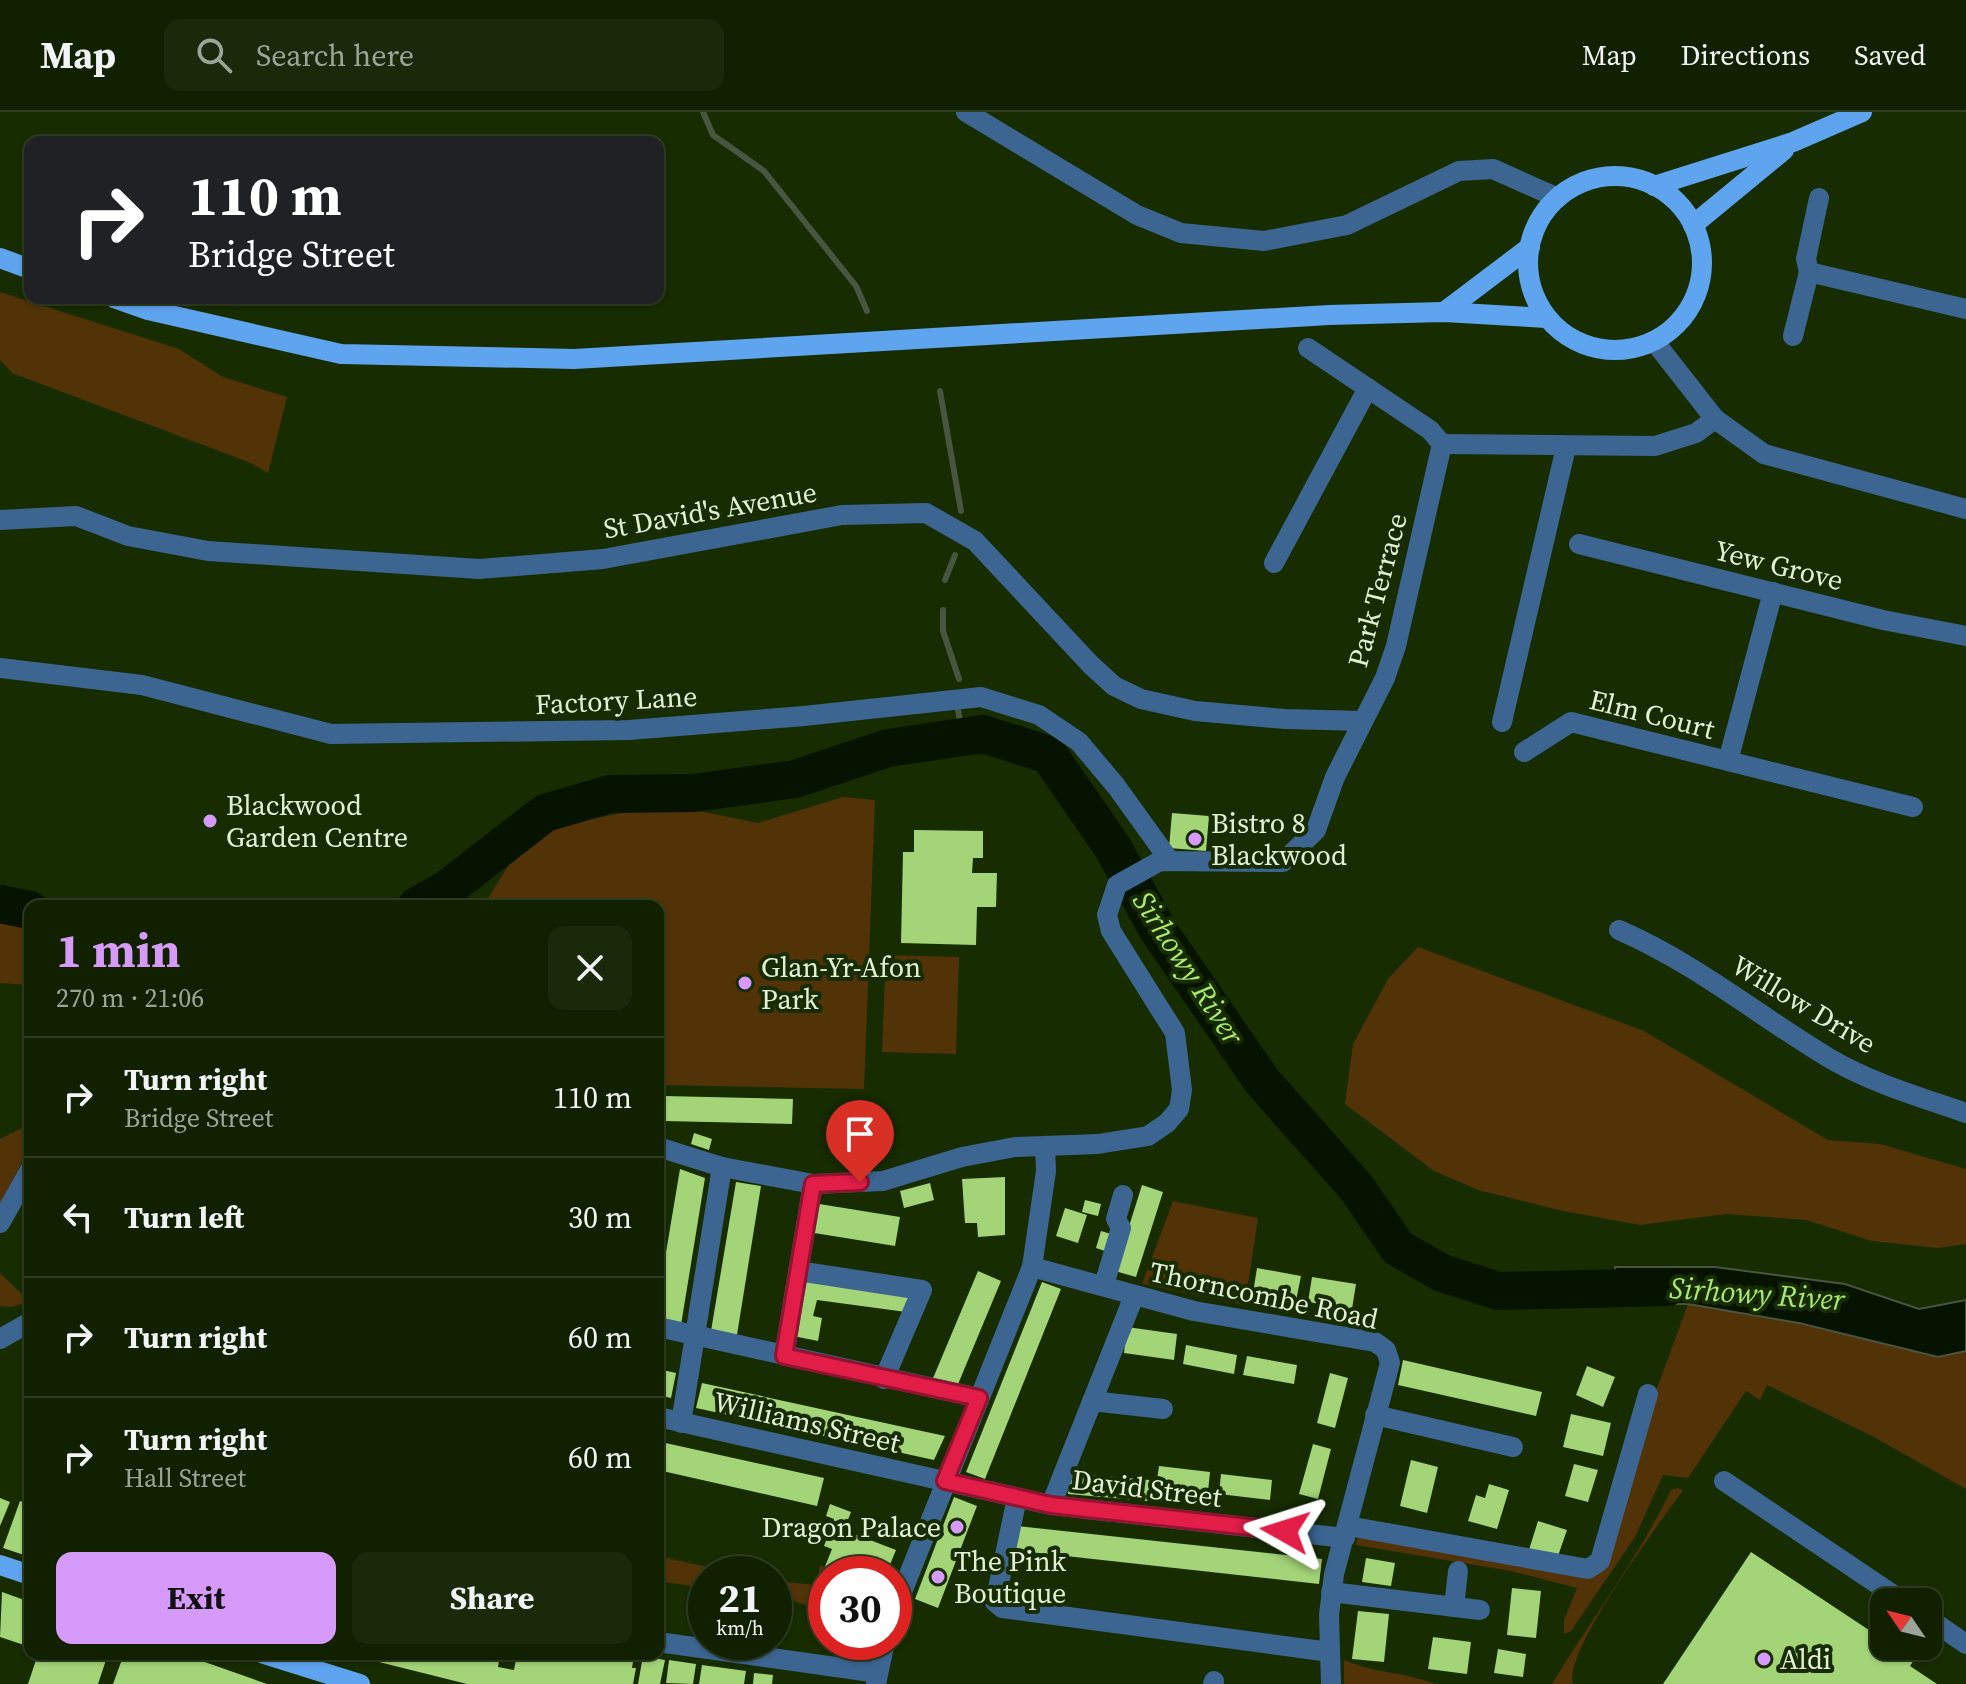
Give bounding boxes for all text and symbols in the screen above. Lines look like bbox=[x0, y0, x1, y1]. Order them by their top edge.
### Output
search box bbox=[164, 19, 724, 91]
text: Map bbox=[40, 29, 116, 81]
icon: search bbox=[192, 33, 236, 77]
text: Search here bbox=[256, 35, 414, 76]
text: Map bbox=[1582, 36, 1637, 74]
text: Directions bbox=[1681, 36, 1810, 74]
text: Saved bbox=[1854, 36, 1926, 74]
text: 110 m bbox=[188, 157, 342, 234]
icon: right bbox=[56, 168, 160, 272]
text: Bridge Street bbox=[188, 230, 395, 279]
street label: St David's Avenue bbox=[600, 473, 820, 547]
street label: Park Terrace bbox=[1338, 509, 1416, 671]
street label: Yew Grove bbox=[1711, 531, 1847, 599]
street label: Factory Lane bbox=[534, 677, 698, 723]
street label: Elm Court bbox=[1586, 680, 1719, 748]
place label: Blackwood Garden Centre bbox=[226, 786, 408, 856]
place label: Bistro 8 Blackwood bbox=[1211, 804, 1347, 874]
marker: Blackwood Garden Centre bbox=[201, 812, 219, 830]
marker: Bistro 8 Blackwood bbox=[1186, 830, 1204, 848]
water label: Sirhowy River bbox=[1123, 883, 1254, 1053]
text: 1 min bbox=[56, 917, 181, 983]
button: close bbox=[548, 926, 632, 1010]
street label: Willow Drive bbox=[1725, 946, 1883, 1062]
place label: Glan-Yr-Afon Park bbox=[761, 948, 921, 1018]
marker: Glan-Yr-Afon Park bbox=[736, 974, 754, 992]
text: 270 m · 21:06 bbox=[56, 980, 204, 1016]
text: Turn right bbox=[124, 1059, 267, 1100]
icon: right bbox=[56, 1075, 100, 1119]
text: 110 m bbox=[553, 1077, 632, 1118]
text: Bridge Street bbox=[124, 1100, 273, 1136]
pin bbox=[826, 1100, 894, 1182]
icon: arrive bbox=[838, 1112, 882, 1156]
icon: left bbox=[56, 1195, 100, 1239]
text: Turn left bbox=[124, 1197, 244, 1238]
text: 30 m bbox=[568, 1197, 632, 1238]
street label: Thorncombe Road bbox=[1146, 1252, 1382, 1338]
water label: Sirhowy River bbox=[1668, 1267, 1847, 1320]
icon: right bbox=[56, 1315, 100, 1359]
text: Turn right bbox=[124, 1317, 267, 1358]
text: 60 m bbox=[568, 1317, 632, 1358]
street label: Williams Street bbox=[710, 1382, 905, 1462]
text: Turn right bbox=[124, 1419, 267, 1460]
icon: right bbox=[56, 1435, 100, 1479]
text: 60 m bbox=[568, 1437, 632, 1478]
text: Hall Street bbox=[124, 1460, 246, 1496]
street label: David Street bbox=[1070, 1460, 1225, 1516]
position arrow bbox=[1243, 1489, 1327, 1573]
place label: Dragon Palace bbox=[762, 1508, 941, 1546]
marker: Dragon Palace bbox=[948, 1518, 966, 1536]
place label: The Pink Boutique bbox=[954, 1542, 1067, 1612]
button: Exit bbox=[56, 1552, 336, 1644]
button: Share bbox=[352, 1552, 632, 1644]
speed limit sign: 30 bbox=[808, 1556, 912, 1660]
marker: The Pink Boutique bbox=[929, 1568, 947, 1586]
text: 21 bbox=[718, 1571, 762, 1625]
north arrow bbox=[1870, 1588, 1942, 1660]
map controls bbox=[1870, 1588, 1942, 1660]
text: km/h bbox=[716, 1614, 764, 1642]
place label: Aldi bbox=[1780, 1640, 1831, 1678]
marker: Aldi bbox=[1755, 1650, 1773, 1668]

